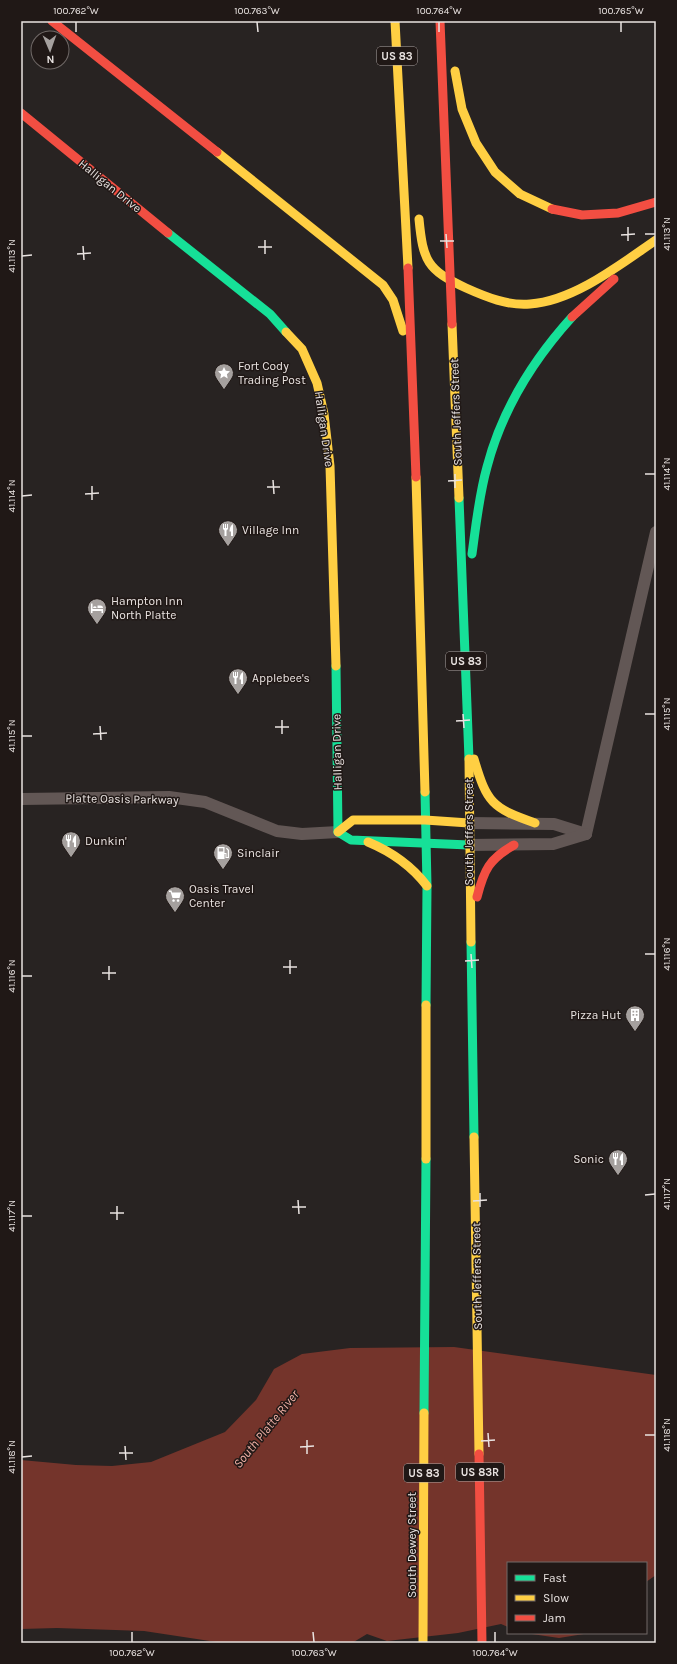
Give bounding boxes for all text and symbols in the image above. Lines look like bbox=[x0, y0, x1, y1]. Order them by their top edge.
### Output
text: 100.762°W bbox=[53, 5, 99, 17]
text: 100.763°W bbox=[234, 5, 280, 17]
text: 100.764°W bbox=[416, 5, 462, 17]
text: 100.765°W bbox=[598, 5, 644, 17]
north arrow bbox=[30, 30, 70, 70]
road number: US 83 bbox=[377, 47, 417, 65]
text: N bbox=[46, 53, 55, 66]
street label: Halligan Drive bbox=[76, 157, 144, 215]
text: 41.113°N bbox=[661, 217, 673, 251]
text: 41.113°N bbox=[6, 239, 18, 273]
street label: South Jeffers Street bbox=[447, 358, 465, 466]
place label: Fort Cody Trading Post bbox=[238, 359, 306, 387]
place icon: Fort Cody Trading Post bbox=[213, 362, 235, 390]
street label: Halligan Drive bbox=[312, 390, 336, 468]
text: 41.114°N bbox=[661, 457, 673, 491]
text: 41.114°N bbox=[6, 479, 18, 513]
restaurant icon: Village Inn bbox=[217, 519, 239, 547]
place label: Village Inn bbox=[242, 523, 299, 537]
place label: Hampton Inn North Platte bbox=[111, 594, 183, 622]
hotel icon: Hampton Inn North Platte bbox=[86, 597, 108, 625]
road number: US 83 bbox=[446, 652, 486, 670]
restaurant icon: Applebee's bbox=[227, 667, 249, 695]
place label: Applebee's bbox=[252, 671, 310, 685]
text: 41.115°N bbox=[661, 697, 673, 731]
street label: Halligan Drive bbox=[329, 714, 345, 790]
text: 41.115°N bbox=[6, 719, 18, 753]
street label: South Jeffers Street bbox=[462, 778, 476, 886]
street label: Platte Oasis Parkway bbox=[65, 791, 179, 807]
restaurant icon: Dunkin' bbox=[60, 830, 82, 858]
place label: Dunkin' bbox=[85, 834, 127, 848]
fuel station icon: Sinclair bbox=[212, 842, 234, 870]
place label: Sinclair bbox=[237, 846, 280, 860]
place label: Oasis Travel Center bbox=[189, 882, 254, 910]
supermarket icon: Oasis Travel Center bbox=[164, 885, 186, 913]
text: 41.116°N bbox=[661, 937, 673, 971]
text: 41.116°N bbox=[6, 959, 18, 993]
building icon: Pizza Hut bbox=[624, 1004, 646, 1032]
place label: Pizza Hut bbox=[570, 1008, 621, 1022]
restaurant icon: Sonic bbox=[607, 1148, 629, 1176]
place label: Sonic bbox=[573, 1152, 604, 1166]
text: 41.117°N bbox=[661, 1178, 673, 1210]
text: 41.117°N bbox=[6, 1200, 18, 1232]
street label: South Jeffers Street bbox=[469, 1222, 485, 1330]
water label: South Platte River bbox=[230, 1387, 302, 1471]
text: 41.118°N bbox=[661, 1418, 673, 1452]
text: 41.118°N bbox=[6, 1440, 18, 1474]
road number: US 83R bbox=[456, 1463, 504, 1481]
road number: US 83 bbox=[404, 1464, 444, 1482]
street label: South Dewey Street bbox=[405, 1492, 419, 1598]
legend bbox=[507, 1562, 647, 1634]
text: Fast bbox=[543, 1571, 567, 1585]
text: Slow bbox=[543, 1591, 569, 1605]
text: Jam bbox=[543, 1611, 566, 1625]
text: 100.762°W bbox=[109, 1647, 155, 1659]
text: 100.763°W bbox=[291, 1647, 337, 1659]
text: 100.764°W bbox=[472, 1647, 518, 1659]

